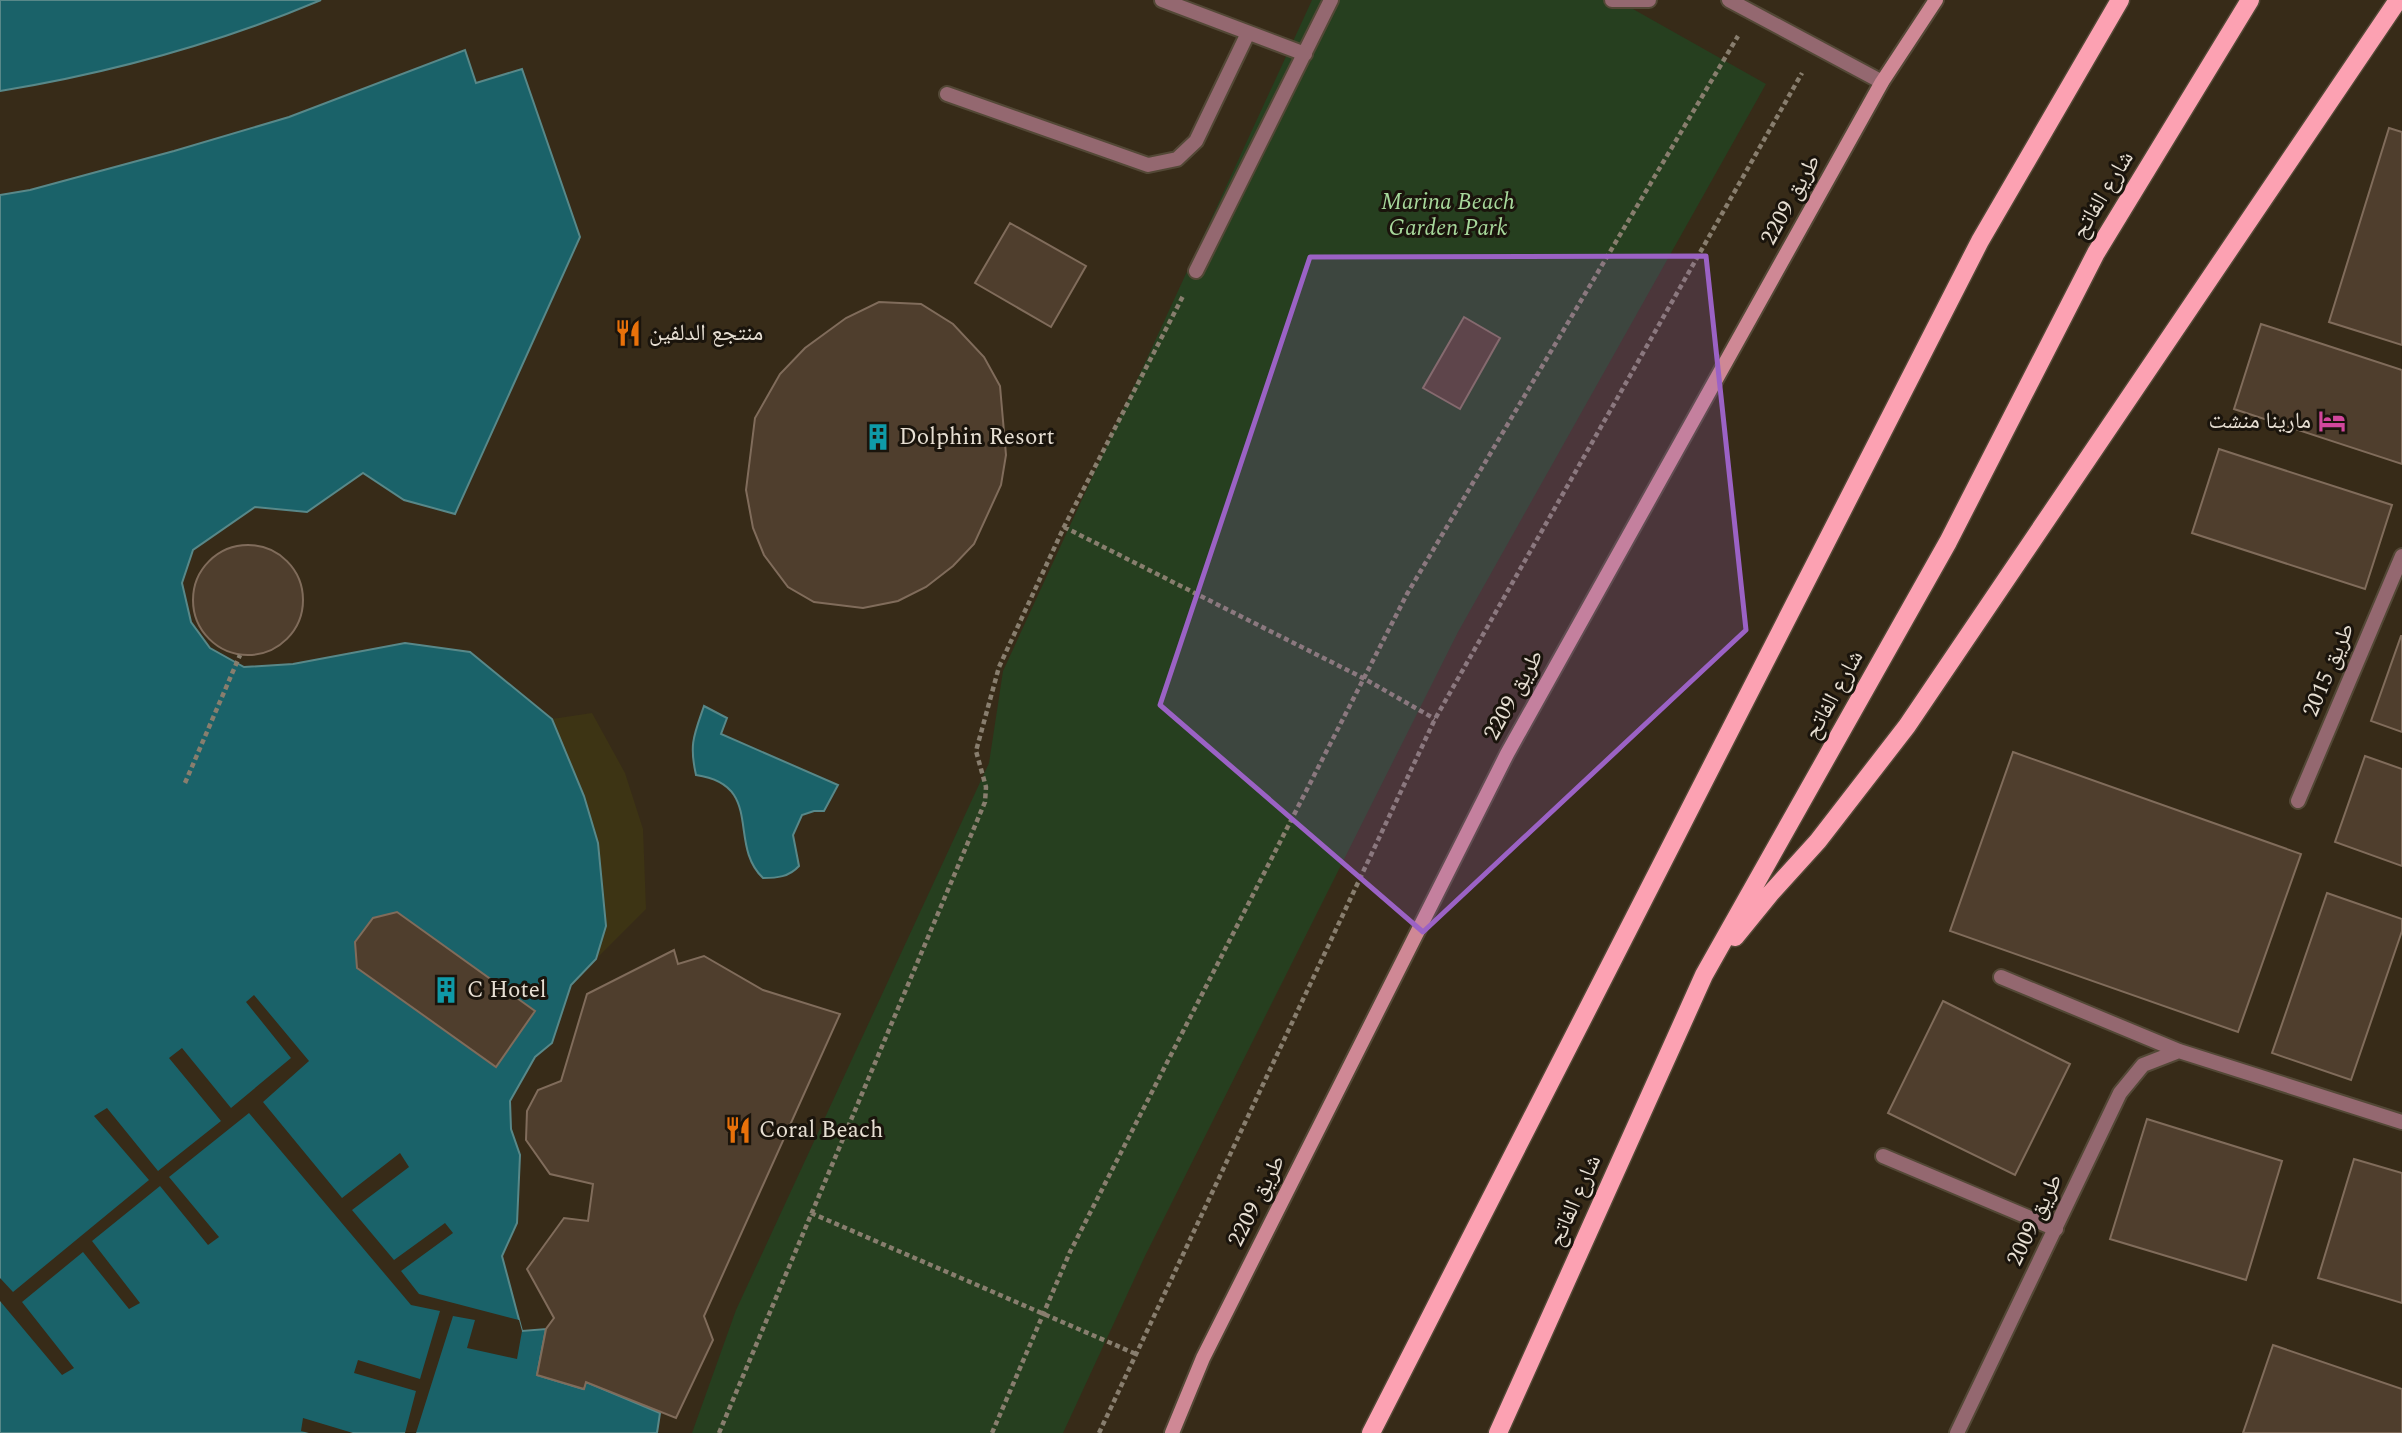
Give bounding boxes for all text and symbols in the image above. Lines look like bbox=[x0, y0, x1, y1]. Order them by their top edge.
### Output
street label: شارع الفاتح bbox=[2063, 144, 2143, 246]
street label: طريق 2209 bbox=[1752, 148, 1830, 252]
park label: Marina Beach Garden Park bbox=[1381, 185, 1515, 246]
place label: منتجع الدلفين bbox=[649, 316, 763, 351]
restaurant icon: منتجع الدلفين bbox=[613, 318, 643, 348]
place label: مارينا منشت bbox=[2208, 404, 2311, 439]
hotel icon: مارينا منشت bbox=[2317, 406, 2347, 436]
place label: Dolphin Resort bbox=[899, 420, 1055, 455]
building icon: Dolphin Resort bbox=[863, 422, 893, 452]
street label: طريق 2015 bbox=[2294, 618, 2364, 722]
street label: طريق 2209 bbox=[1475, 643, 1553, 747]
street label: شارع الفاتح bbox=[1795, 644, 1873, 746]
place label: C Hotel bbox=[467, 973, 547, 1008]
building icon: C Hotel bbox=[431, 975, 461, 1005]
place label: Coral Beach bbox=[759, 1113, 883, 1148]
restaurant icon: Coral Beach bbox=[723, 1115, 753, 1145]
street label: طريق 2209 bbox=[1219, 1149, 1295, 1253]
street label: شارع الفاتح bbox=[1539, 1149, 1611, 1253]
street label: طريق 2009 bbox=[1998, 1168, 2072, 1272]

